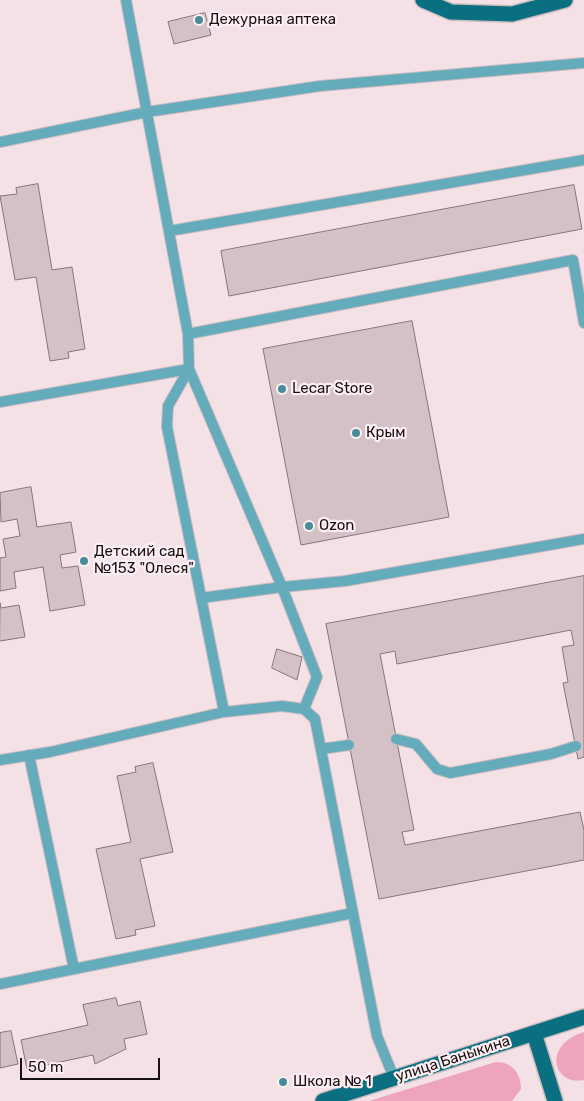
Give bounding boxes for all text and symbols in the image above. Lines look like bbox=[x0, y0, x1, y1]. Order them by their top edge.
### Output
place label: Дежурная аптека bbox=[209, 11, 336, 29]
marker: Дежурная аптека bbox=[193, 14, 205, 26]
place label: Lecar Store bbox=[292, 380, 372, 398]
marker: Lecar Store bbox=[276, 383, 288, 395]
place label: Крым bbox=[366, 424, 405, 442]
marker: Крым bbox=[350, 427, 362, 439]
place label: Ozon bbox=[319, 517, 354, 535]
marker: Ozon bbox=[303, 520, 315, 532]
place label: Детский сад №153 "Олеся" bbox=[94, 543, 194, 578]
marker: Детский сад №153 "Олеся" bbox=[78, 555, 90, 567]
street label: улица Баныкина bbox=[394, 1032, 512, 1086]
scale bar bbox=[22, 1048, 162, 1080]
text: 50 m bbox=[28, 1058, 63, 1076]
place label: Школа № 1 bbox=[293, 1073, 372, 1091]
marker: Школа № 1 bbox=[277, 1076, 289, 1088]

